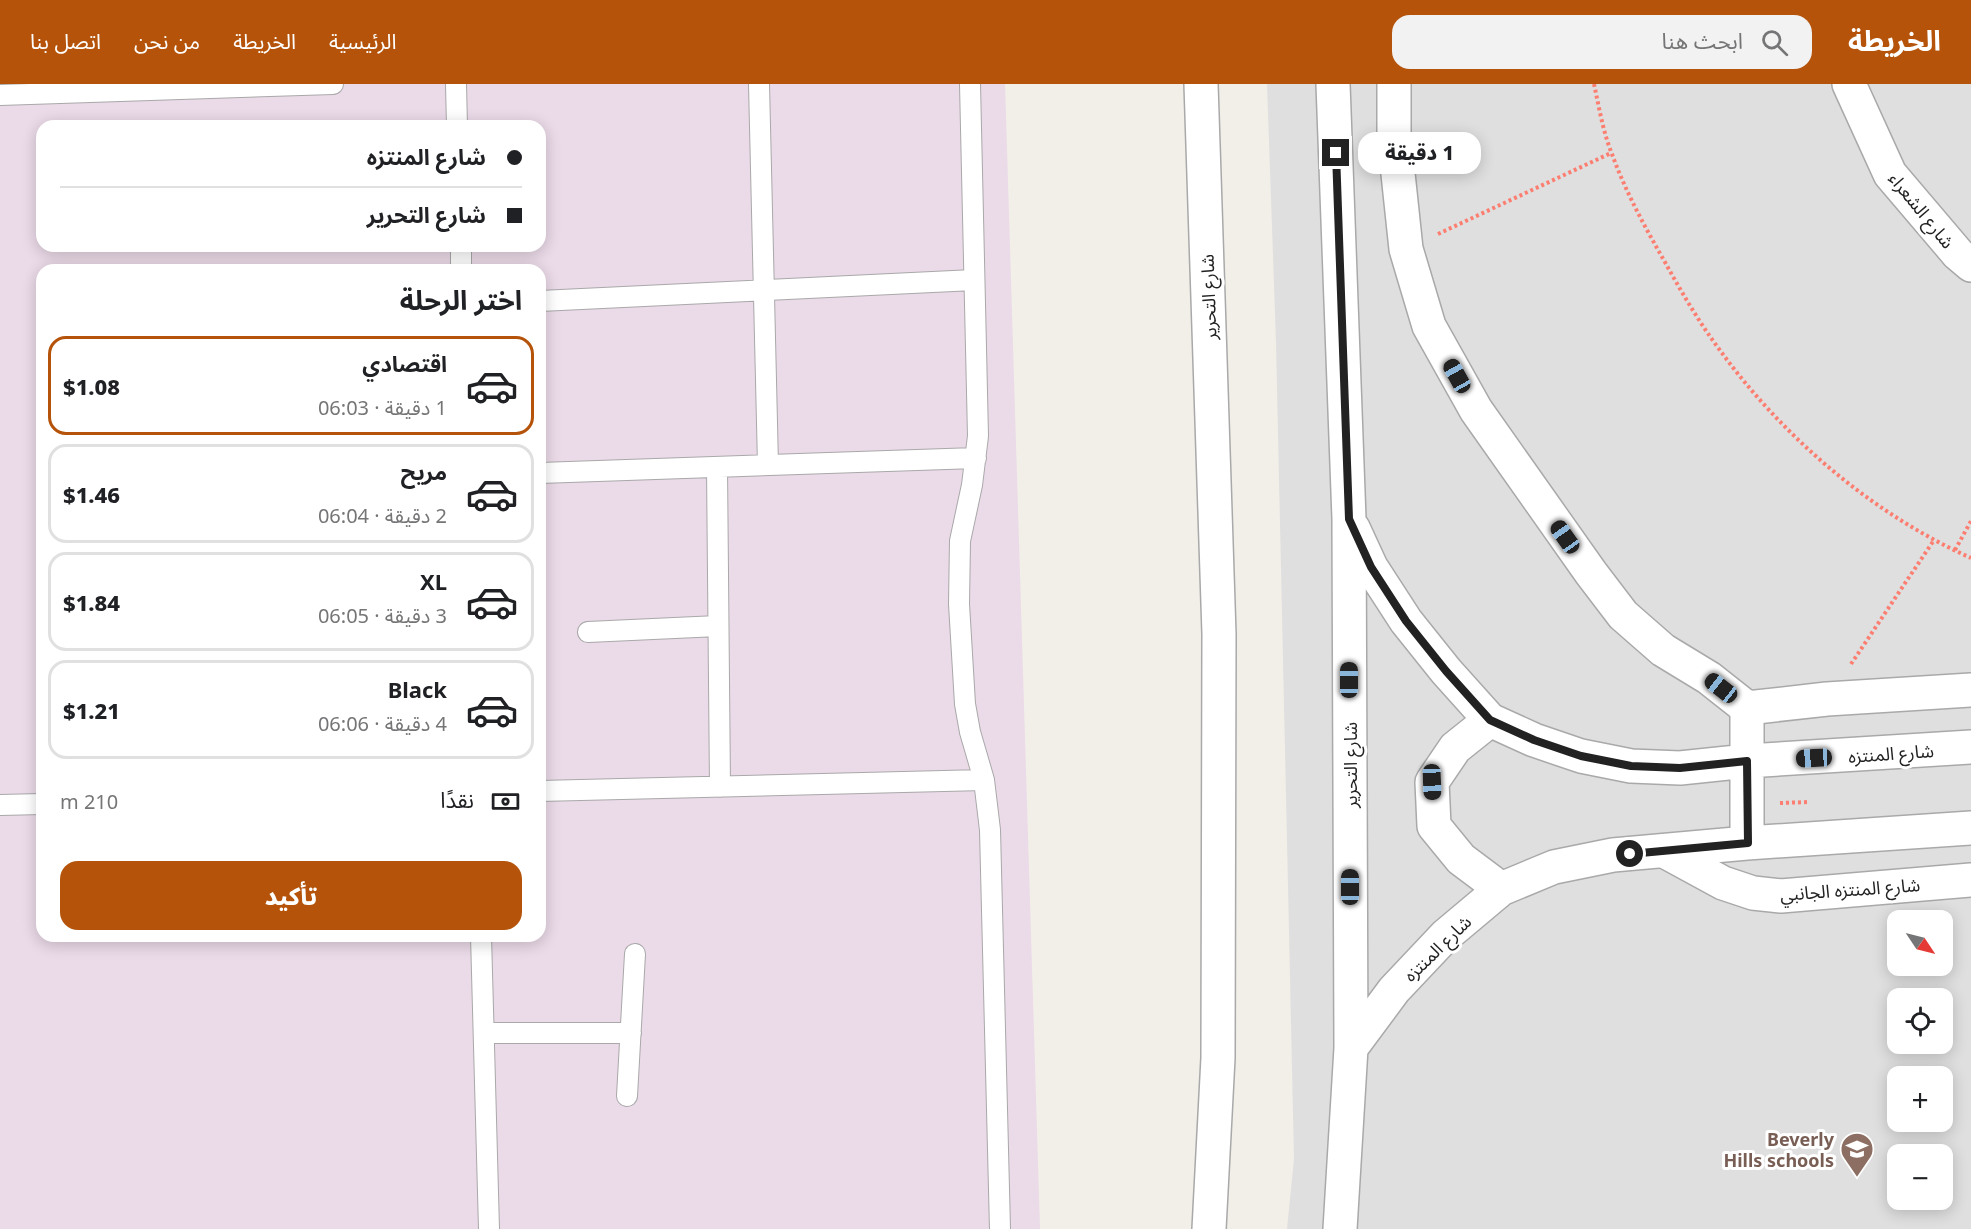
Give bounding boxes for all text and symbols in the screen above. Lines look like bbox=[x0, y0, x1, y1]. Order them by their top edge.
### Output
search box bbox=[1392, 15, 1812, 69]
text: الخريطة bbox=[1848, 21, 1941, 59]
text: ابحث هنا bbox=[1661, 25, 1743, 55]
icon: search bbox=[1758, 26, 1791, 59]
text: اتصل بنا bbox=[30, 27, 101, 55]
text: من نحن bbox=[134, 27, 200, 55]
text: الخريطة bbox=[233, 27, 296, 55]
text: الرئيسية bbox=[329, 27, 397, 55]
callout: 1 دقيقة bbox=[1357, 132, 1480, 174]
route end bbox=[1322, 139, 1349, 166]
text: 1 دقيقة bbox=[1385, 139, 1454, 166]
text: شارع المنتزه bbox=[367, 141, 486, 171]
street label: شارع الشعراء bbox=[1881, 167, 1960, 255]
text: شارع التحرير bbox=[367, 199, 486, 229]
street label: شارع التحرير bbox=[1195, 253, 1225, 341]
text: اختر الرحلة bbox=[400, 281, 522, 318]
text: اقتصادي bbox=[362, 348, 447, 378]
car bbox=[1440, 356, 1474, 396]
icon: car bbox=[465, 359, 519, 413]
text: $1.08 bbox=[63, 371, 120, 401]
text: 1 دقيقة · 06:03 bbox=[318, 394, 447, 421]
text: مريح bbox=[401, 456, 447, 486]
icon: car bbox=[465, 467, 519, 521]
text: $1.46 bbox=[63, 479, 120, 509]
text: 2 دقيقة · 06:04 bbox=[318, 502, 447, 529]
car bbox=[1547, 517, 1583, 557]
text: XL bbox=[420, 566, 447, 596]
icon: car bbox=[465, 575, 519, 629]
text: $1.84 bbox=[63, 587, 120, 617]
text: 3 دقيقة · 06:05 bbox=[318, 602, 447, 629]
car bbox=[1340, 662, 1358, 698]
car bbox=[1701, 670, 1741, 706]
text: Black bbox=[388, 674, 447, 704]
icon: car bbox=[465, 683, 519, 737]
text: $1.21 bbox=[63, 695, 120, 725]
text: 4 دقيقة · 06:06 bbox=[318, 710, 447, 737]
street label: شارع التحرير bbox=[1338, 722, 1365, 809]
street label: شارع المنتزه bbox=[1847, 738, 1935, 771]
car bbox=[1796, 748, 1832, 768]
car bbox=[1422, 764, 1442, 800]
text: نقدًا bbox=[440, 784, 474, 814]
icon: cash bbox=[489, 785, 522, 818]
text: 210 m bbox=[60, 788, 118, 815]
route start bbox=[1616, 840, 1643, 867]
button: تأكيد bbox=[60, 861, 522, 930]
car bbox=[1341, 869, 1359, 905]
street label: شارع المنتزه الجانبي bbox=[1779, 872, 1921, 909]
street label: شارع المنتزه bbox=[1398, 910, 1478, 989]
north arrow bbox=[1887, 910, 1953, 976]
map controls bbox=[1887, 910, 1953, 1210]
button: locate bbox=[1887, 988, 1953, 1054]
button: + bbox=[1887, 1066, 1953, 1132]
place label: Beverly Hills schools bbox=[1723, 1127, 1835, 1172]
school or university icon: Beverly Hills schools bbox=[1839, 1131, 1875, 1178]
button: − bbox=[1887, 1144, 1953, 1210]

